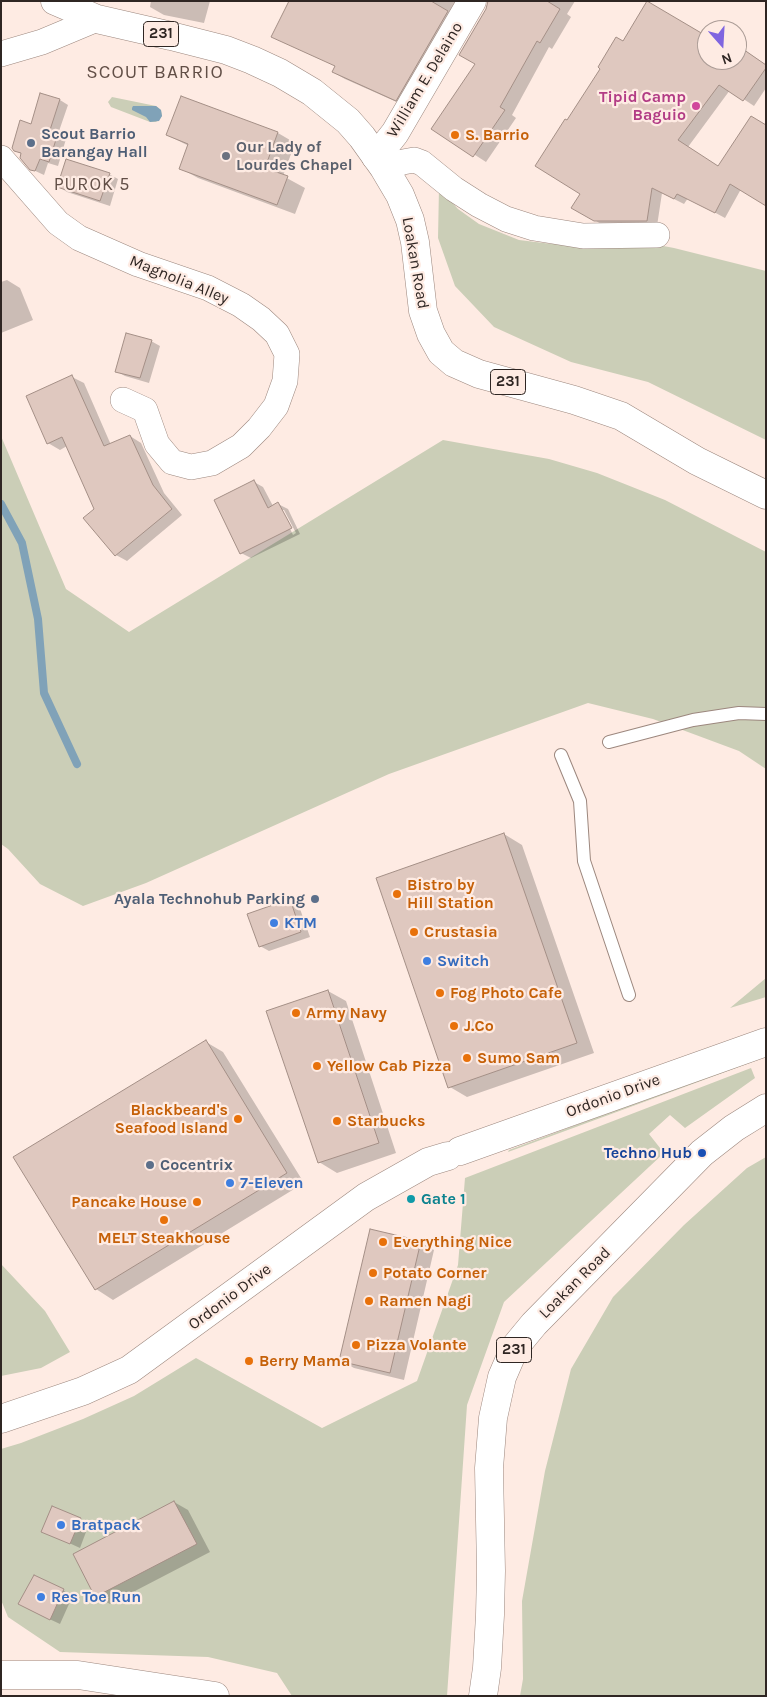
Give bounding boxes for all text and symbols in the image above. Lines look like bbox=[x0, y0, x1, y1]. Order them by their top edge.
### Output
street label: William E. Delaino bbox=[383, 19, 467, 141]
north arrow bbox=[697, 20, 747, 70]
road number: 231 bbox=[144, 22, 178, 46]
text: N bbox=[719, 49, 734, 68]
district label: SCOUT BARRIO bbox=[85, 62, 225, 84]
place label: Tipid Camp Baguio bbox=[599, 87, 686, 125]
marker: Tipid Camp Baguio bbox=[690, 100, 702, 112]
place label: Scout Barrio Barangay Hall bbox=[41, 124, 148, 162]
place label: S. Barrio bbox=[465, 125, 529, 145]
marker: S. Barrio bbox=[449, 129, 461, 141]
marker: Scout Barrio Barangay Hall bbox=[25, 137, 37, 149]
place label: Our Lady of Lourdes Chapel bbox=[236, 137, 353, 175]
marker: Our Lady of Lourdes Chapel bbox=[220, 150, 232, 162]
district label: PUROK 5 bbox=[53, 174, 131, 196]
street label: Loakan Road bbox=[397, 215, 433, 311]
street label: Magnolia Alley bbox=[127, 251, 231, 309]
road number: 231 bbox=[490, 370, 526, 394]
place label: Bistro by Hill Station bbox=[407, 875, 494, 913]
marker: Bistro by Hill Station bbox=[391, 888, 403, 900]
place label: Ayala Technohub Parking bbox=[114, 889, 305, 909]
marker: Ayala Technohub Parking bbox=[309, 893, 321, 905]
place label: KTM bbox=[284, 913, 317, 933]
marker: KTM bbox=[268, 917, 280, 929]
place label: Crustasia bbox=[424, 922, 498, 942]
marker: Crustasia bbox=[408, 926, 420, 938]
place label: Switch bbox=[437, 951, 489, 971]
marker: Switch bbox=[421, 955, 433, 967]
place label: Fog Photo Cafe bbox=[450, 983, 562, 1003]
marker: Fog Photo Cafe bbox=[434, 987, 446, 999]
place label: Army Navy bbox=[306, 1003, 387, 1023]
marker: Army Navy bbox=[290, 1007, 302, 1019]
place label: J.Co bbox=[464, 1016, 494, 1036]
marker: J.Co bbox=[448, 1020, 460, 1032]
place label: Sumo Sam bbox=[477, 1048, 560, 1068]
marker: Sumo Sam bbox=[461, 1052, 473, 1064]
place label: Yellow Cab Pizza bbox=[327, 1056, 452, 1076]
marker: Yellow Cab Pizza bbox=[311, 1060, 323, 1072]
street label: Ordonio Drive bbox=[563, 1070, 663, 1122]
place label: Blackbeard's Seafood Island bbox=[115, 1100, 228, 1138]
place label: Starbucks bbox=[347, 1111, 425, 1131]
marker: Blackbeard's Seafood Island bbox=[232, 1113, 244, 1125]
marker: Starbucks bbox=[331, 1115, 343, 1127]
place label: Techno Hub bbox=[604, 1143, 692, 1163]
marker: Techno Hub bbox=[696, 1147, 708, 1159]
place label: Cocentrix bbox=[160, 1155, 233, 1175]
marker: Cocentrix bbox=[144, 1159, 156, 1171]
place label: 7-Eleven bbox=[240, 1173, 303, 1193]
marker: 7-Eleven bbox=[224, 1177, 236, 1189]
place label: Gate 1 bbox=[421, 1189, 466, 1209]
place label: Pancake House bbox=[71, 1192, 187, 1212]
marker: Gate 1 bbox=[405, 1193, 417, 1205]
marker: Pancake House bbox=[191, 1196, 203, 1208]
marker: MELT Steakhouse bbox=[158, 1214, 170, 1226]
place label: MELT Steakhouse bbox=[98, 1228, 230, 1248]
place label: Everything Nice bbox=[393, 1232, 512, 1252]
marker: Everything Nice bbox=[377, 1236, 389, 1248]
street label: Loakan Road bbox=[535, 1243, 615, 1323]
street label: Ordonio Drive bbox=[185, 1260, 275, 1334]
place label: Potato Corner bbox=[383, 1263, 487, 1283]
marker: Potato Corner bbox=[367, 1267, 379, 1279]
place label: Ramen Nagi bbox=[379, 1291, 472, 1311]
marker: Ramen Nagi bbox=[363, 1295, 375, 1307]
place label: Pizza Volante bbox=[366, 1335, 467, 1355]
road number: 231 bbox=[496, 1338, 532, 1362]
marker: Pizza Volante bbox=[350, 1339, 362, 1351]
place label: Berry Mama bbox=[259, 1351, 350, 1371]
marker: Berry Mama bbox=[243, 1355, 255, 1367]
place label: Bratpack bbox=[71, 1515, 140, 1535]
marker: Bratpack bbox=[55, 1519, 67, 1531]
place label: Res Toe Run bbox=[51, 1587, 141, 1607]
marker: Res Toe Run bbox=[35, 1591, 47, 1603]

